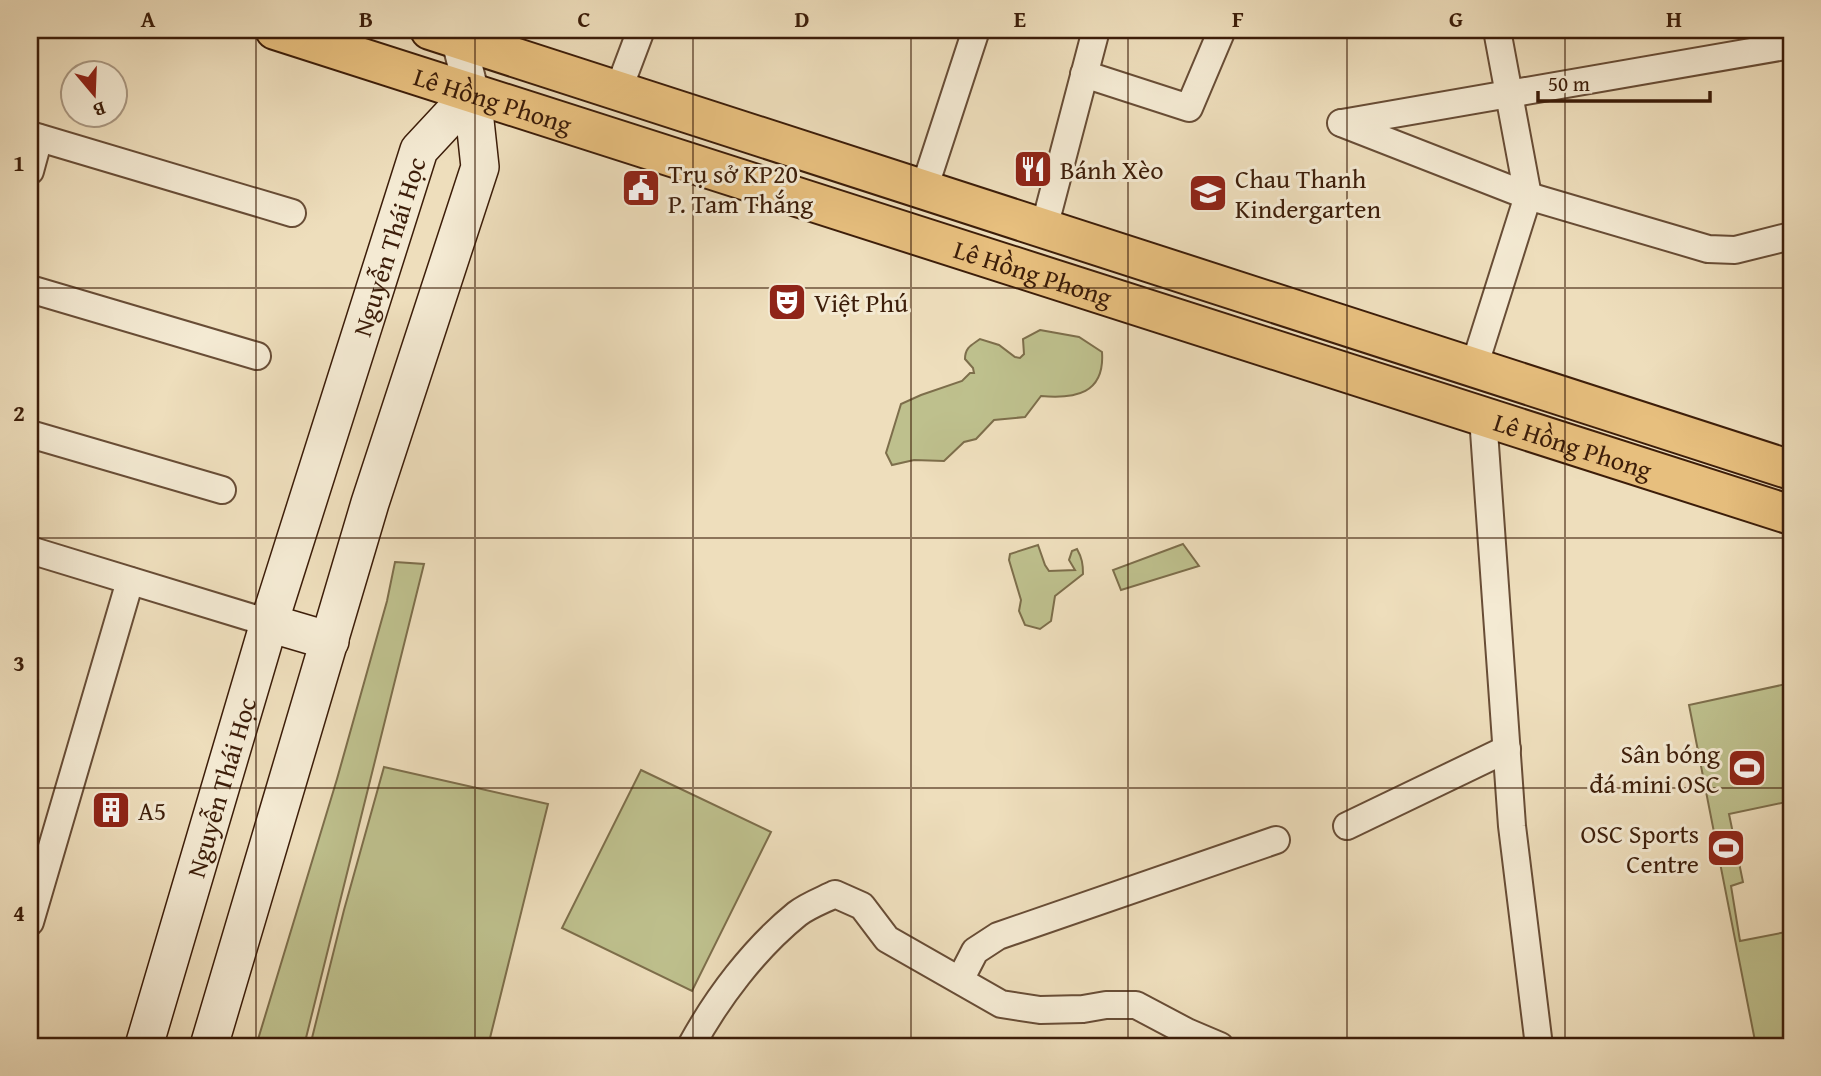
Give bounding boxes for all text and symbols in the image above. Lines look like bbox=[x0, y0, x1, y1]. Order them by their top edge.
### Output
text: A bbox=[141, 2, 156, 35]
text: B bbox=[359, 2, 373, 35]
text: C bbox=[577, 2, 591, 35]
text: D bbox=[795, 2, 810, 35]
text: E bbox=[1014, 2, 1026, 35]
text: F bbox=[1232, 2, 1244, 35]
text: G bbox=[1449, 2, 1463, 35]
text: H bbox=[1666, 2, 1682, 35]
street label: Lê Hồng Phong bbox=[409, 56, 577, 143]
north arrow bbox=[60, 60, 130, 130]
scale bar bbox=[1538, 60, 1709, 104]
text: 50 m bbox=[1548, 68, 1590, 99]
text: B bbox=[89, 95, 110, 125]
text: 1 bbox=[13, 146, 25, 179]
restaurant icon: Bánh Xèo bbox=[1012, 148, 1054, 190]
place label: Bánh Xèo bbox=[1060, 150, 1164, 189]
street label: Nguyễn Thái Học bbox=[342, 152, 435, 341]
place label: Trụ sở KP20 P. Tam Thắng bbox=[668, 154, 813, 223]
place label: Chau Thanh Kindergarten bbox=[1235, 159, 1381, 228]
public building icon: Trụ sở KP20 P. Tam Thắng bbox=[620, 167, 662, 209]
school or university icon: Chau Thanh Kindergarten bbox=[1187, 172, 1229, 214]
street label: Lê Hồng Phong bbox=[949, 229, 1117, 316]
theatre icon: Việt Phú bbox=[766, 281, 808, 323]
place label: Việt Phú bbox=[814, 283, 908, 322]
text: 2 bbox=[13, 396, 25, 429]
street label: Lê Hồng Phong bbox=[1489, 402, 1657, 489]
text: 3 bbox=[13, 646, 25, 679]
street label: Nguyễn Thái Học bbox=[175, 692, 266, 882]
place label: Sân bóng đá mini OSC bbox=[1589, 734, 1720, 803]
sports icon: Sân bóng đá mini OSC bbox=[1726, 747, 1768, 789]
building icon: A5 bbox=[90, 789, 132, 831]
place label: A5 bbox=[138, 791, 166, 830]
place label: OSC Sports Centre bbox=[1580, 814, 1699, 883]
sports icon: OSC Sports Centre bbox=[1705, 827, 1747, 869]
text: 4 bbox=[13, 896, 25, 929]

